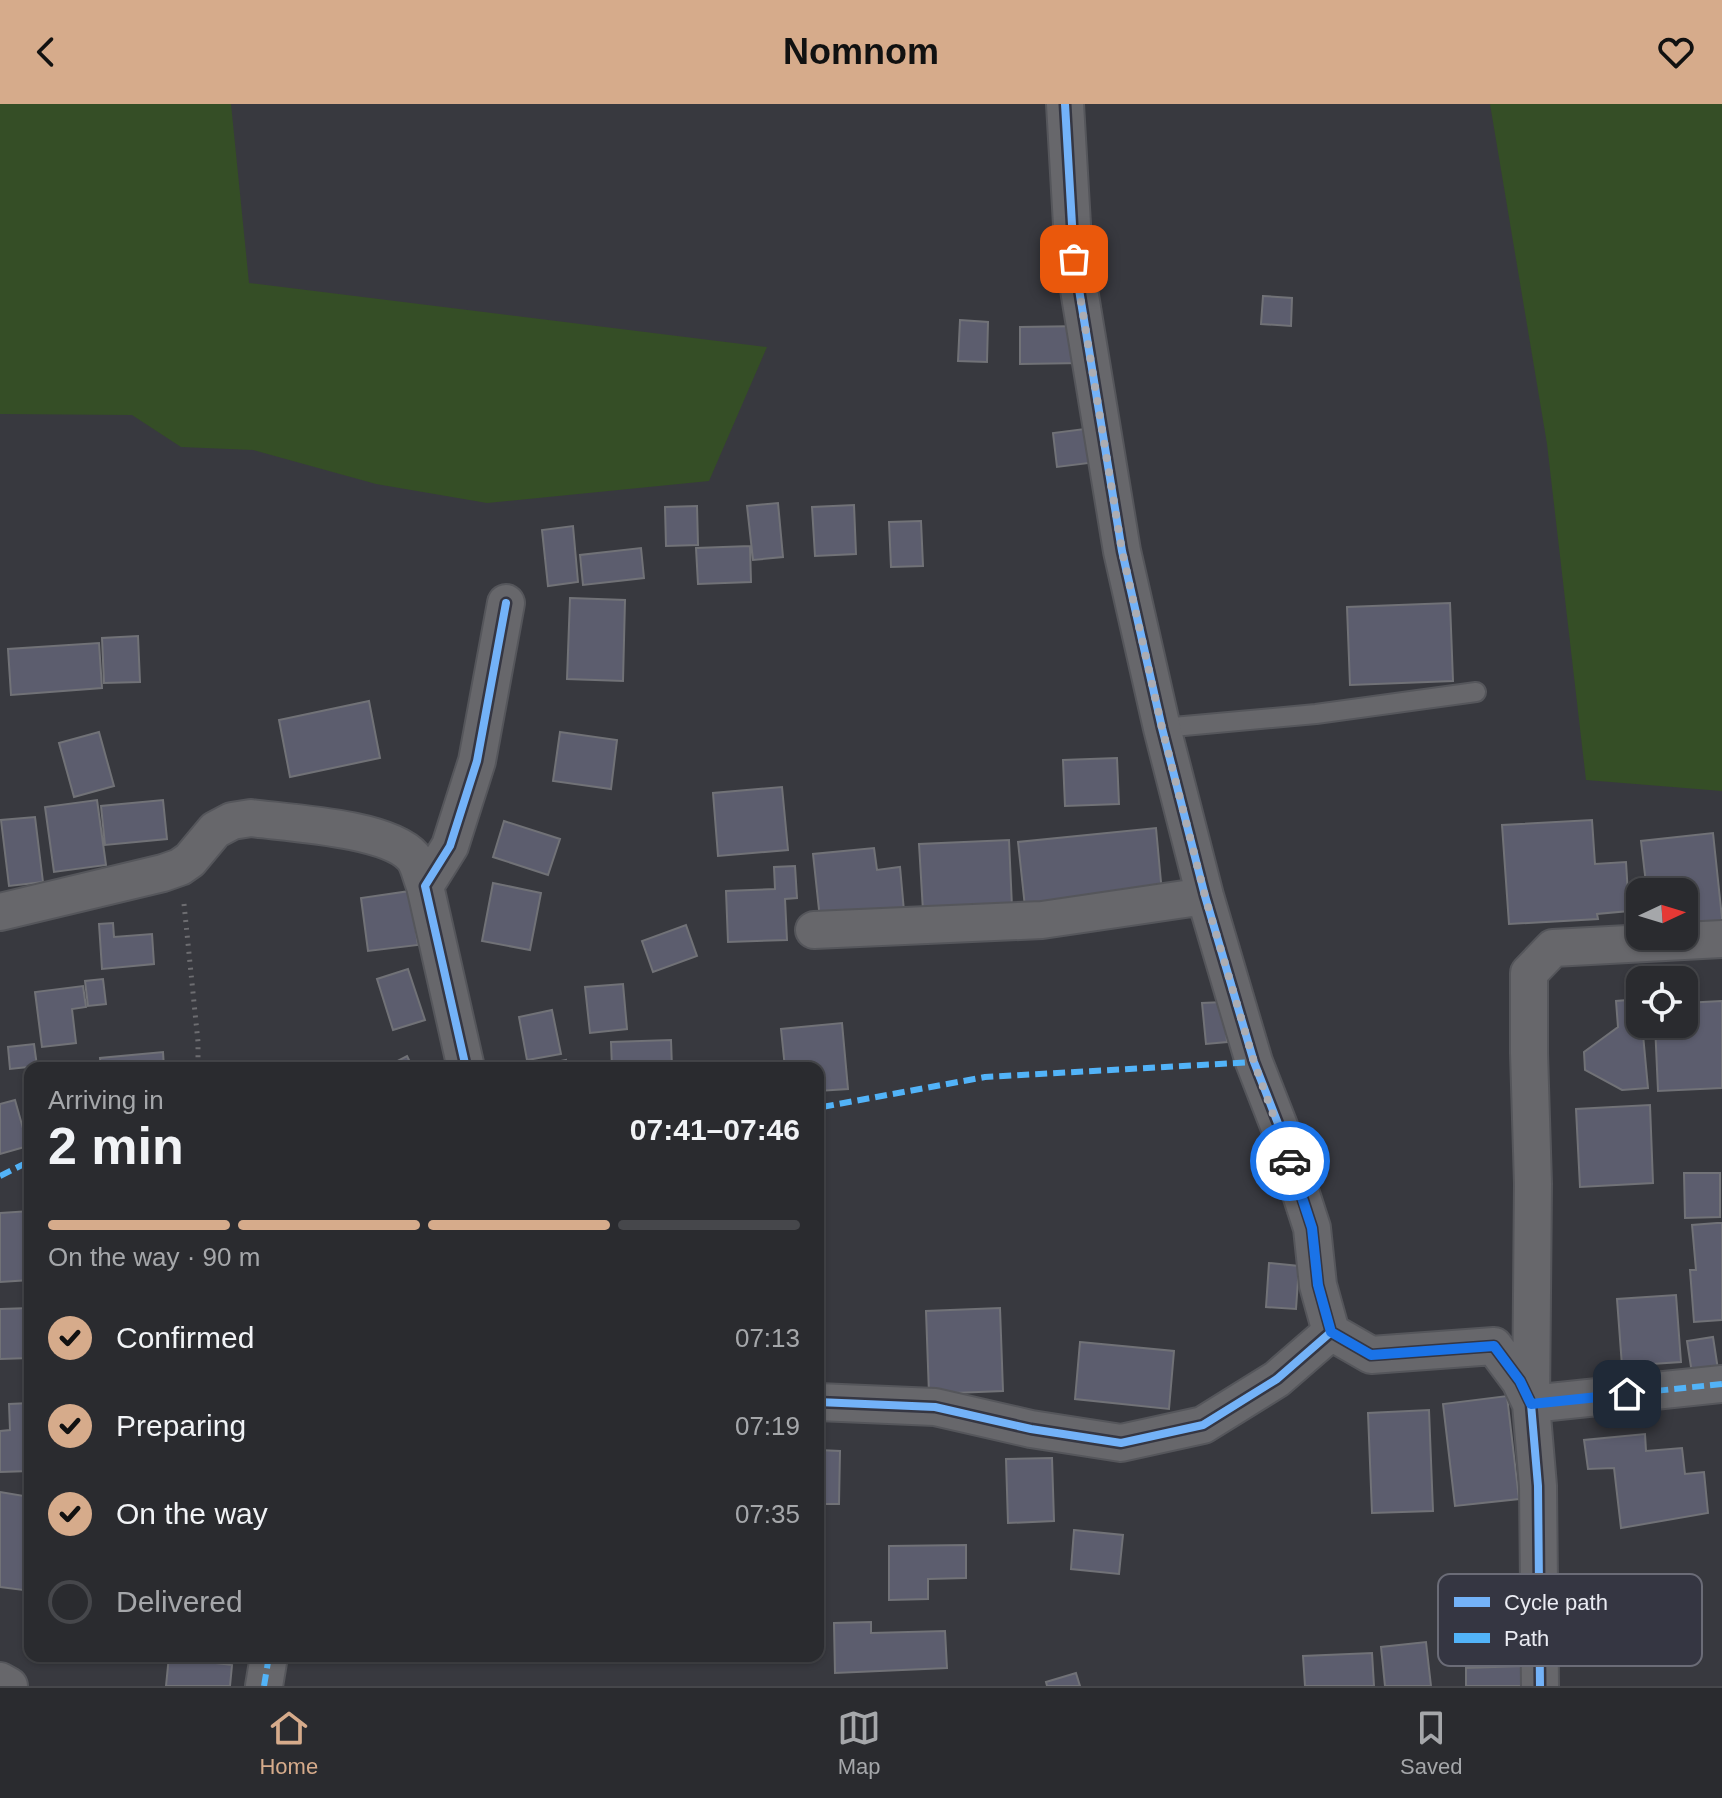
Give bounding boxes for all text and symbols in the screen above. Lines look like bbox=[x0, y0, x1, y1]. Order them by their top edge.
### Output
icon: back bbox=[24, 30, 68, 74]
icon: heart bbox=[1654, 30, 1698, 74]
text: Nomnom bbox=[783, 31, 939, 72]
pin bbox=[1040, 225, 1108, 293]
icon: bag bbox=[1052, 237, 1096, 281]
north arrow bbox=[1626, 878, 1698, 950]
map controls bbox=[1626, 878, 1698, 1038]
button: locate bbox=[1626, 966, 1698, 1038]
text: Arriving in bbox=[48, 1085, 164, 1115]
text: 07:41–07:46 bbox=[630, 1113, 800, 1146]
text: 2 min bbox=[48, 1117, 184, 1175]
courier bbox=[1250, 1121, 1330, 1201]
icon: car bbox=[1268, 1139, 1312, 1183]
text: On the way · 90 m bbox=[48, 1242, 260, 1272]
icon: check bbox=[48, 1316, 92, 1360]
text: Confirmed bbox=[116, 1321, 254, 1354]
text: 07:13 bbox=[735, 1323, 800, 1353]
pin bbox=[1593, 1360, 1661, 1428]
icon: home bbox=[1605, 1372, 1649, 1416]
icon: check bbox=[48, 1404, 92, 1448]
text: Preparing bbox=[116, 1409, 246, 1442]
text: 07:19 bbox=[735, 1411, 800, 1441]
icon: check bbox=[48, 1492, 92, 1536]
text: On the way bbox=[116, 1497, 268, 1530]
text: 07:35 bbox=[735, 1499, 800, 1529]
legend bbox=[1438, 1574, 1702, 1666]
text: Delivered bbox=[116, 1585, 243, 1618]
text: Cycle path bbox=[1504, 1590, 1608, 1615]
text: Path bbox=[1504, 1626, 1549, 1651]
tab: Home bbox=[259, 1706, 318, 1780]
tab: Map bbox=[837, 1706, 881, 1780]
tab: Saved bbox=[1400, 1706, 1463, 1780]

